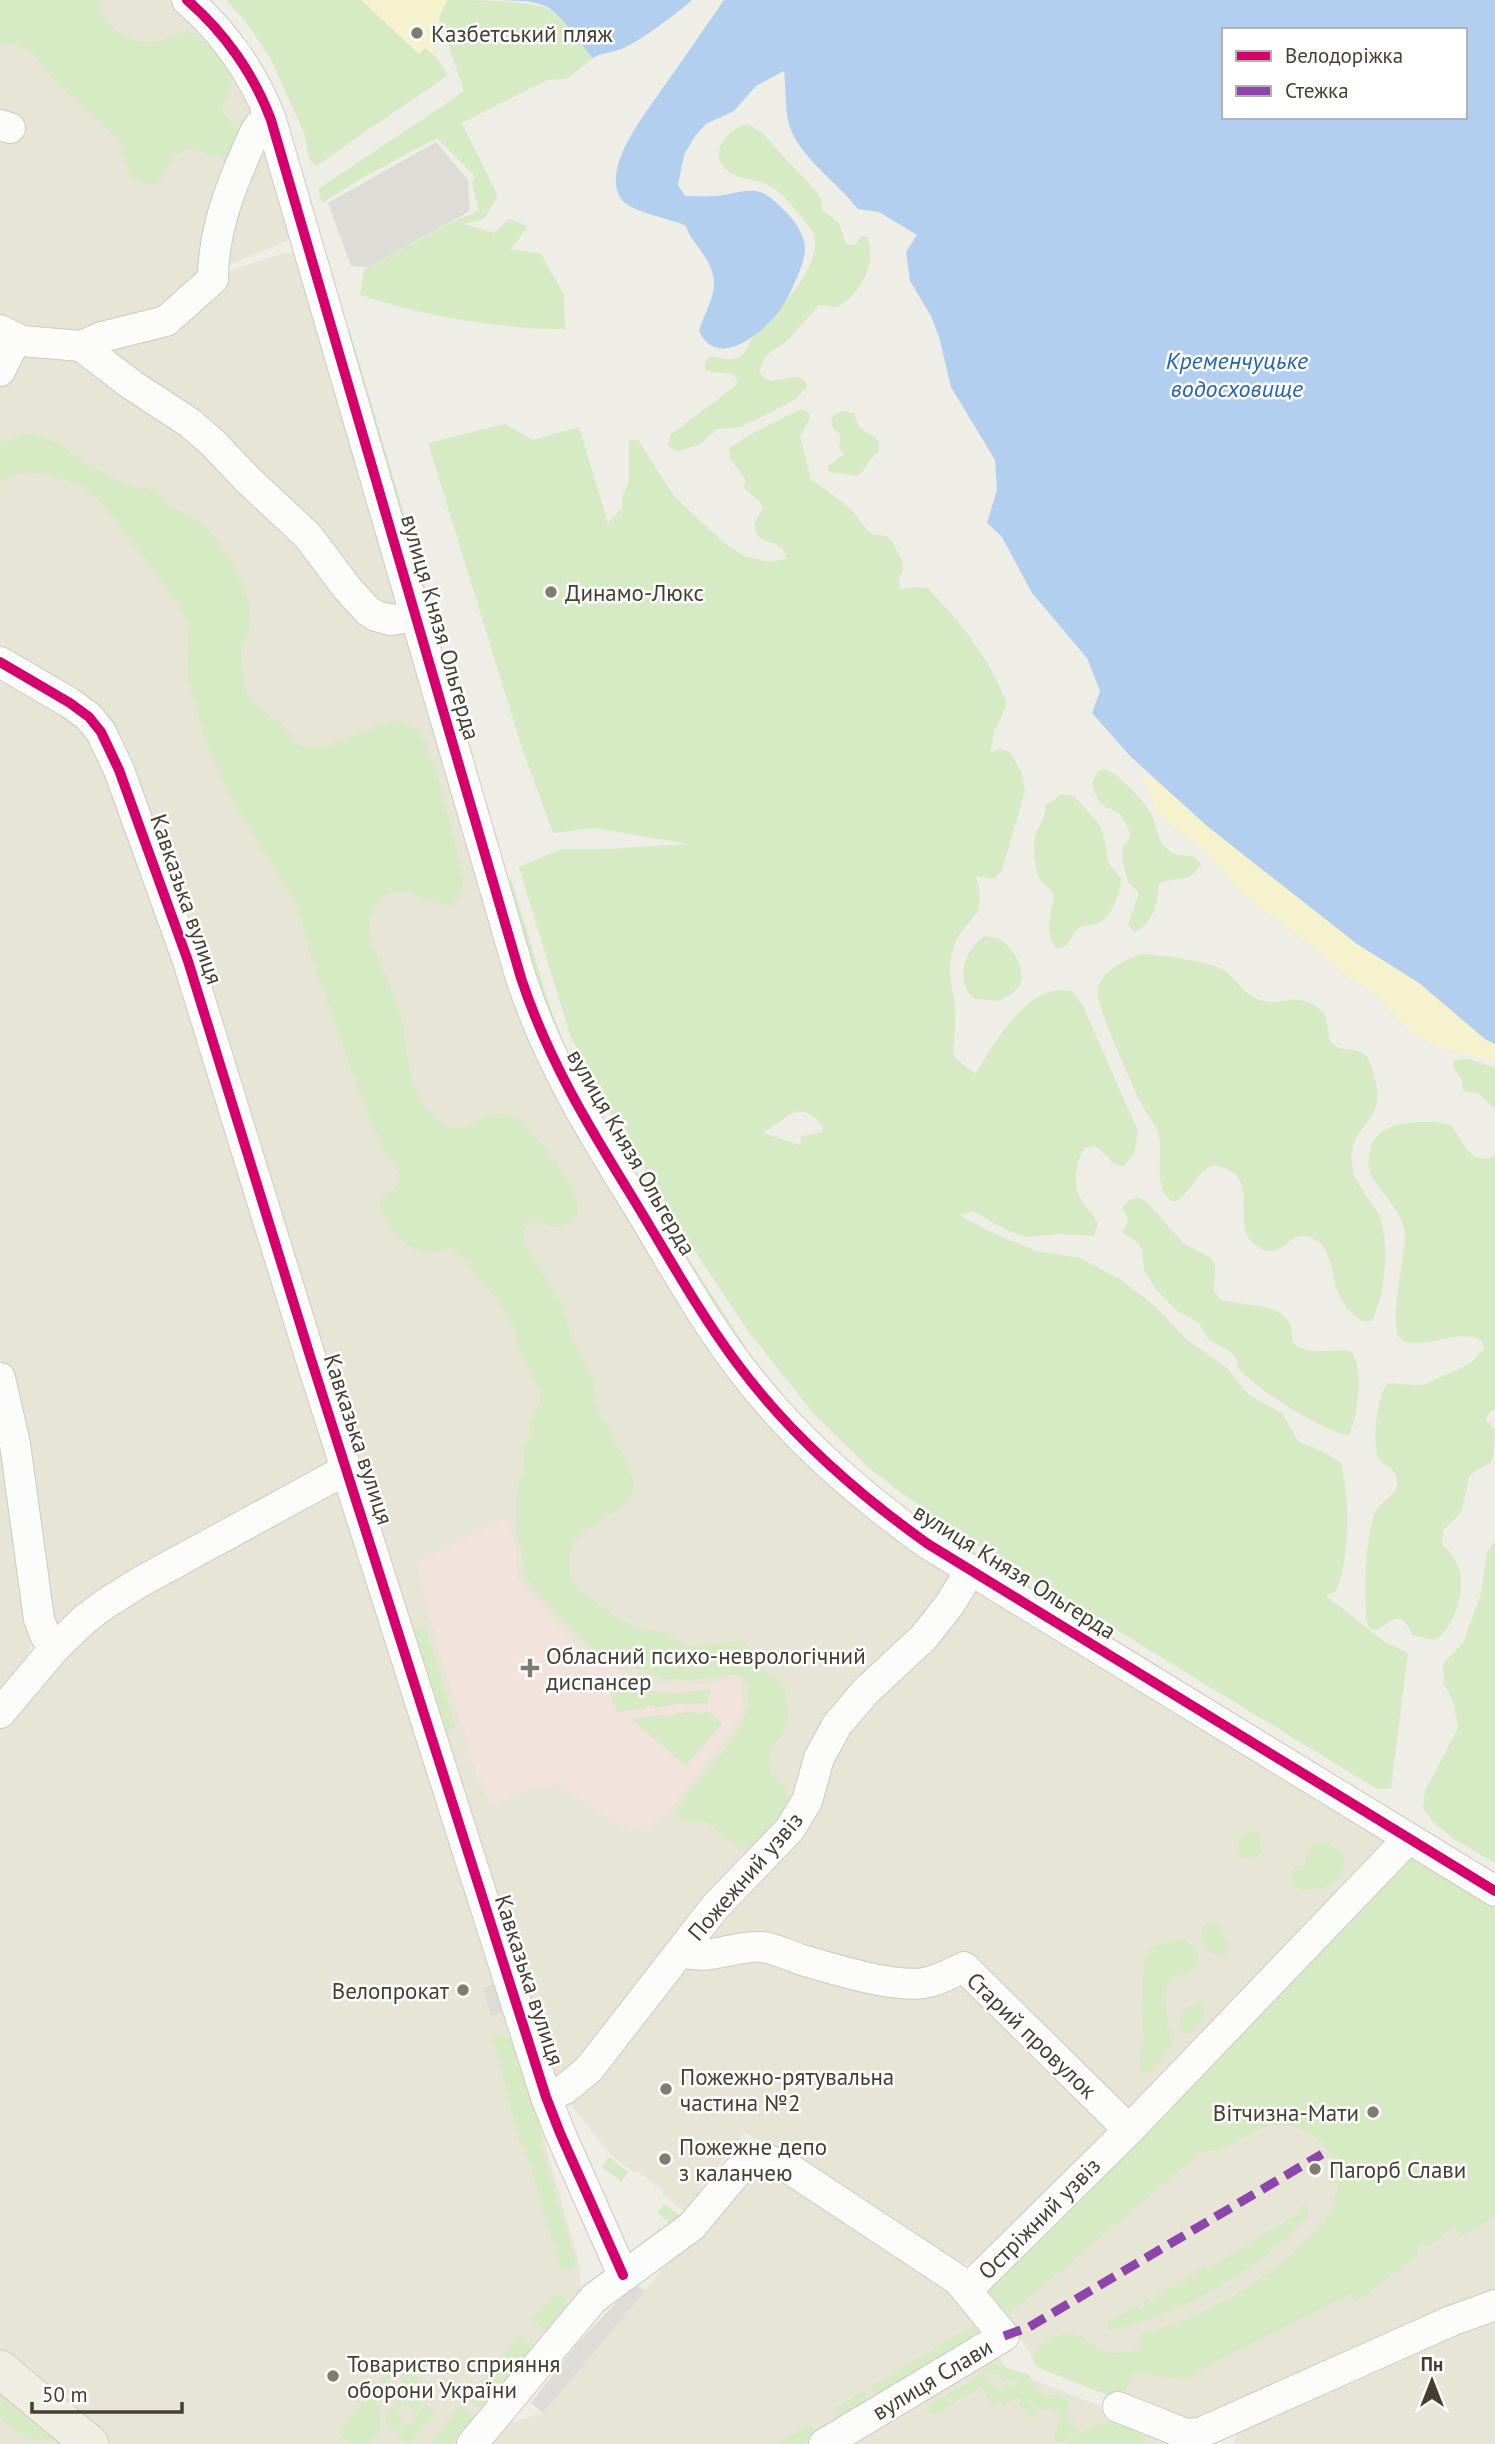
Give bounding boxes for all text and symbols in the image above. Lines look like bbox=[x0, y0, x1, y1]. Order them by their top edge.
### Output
place label: Казбетський пляж bbox=[431, 19, 613, 48]
marker: Казбетський пляж bbox=[409, 25, 425, 41]
legend bbox=[1222, 28, 1467, 119]
text: Велодоріжка bbox=[1285, 42, 1403, 69]
text: Стежка bbox=[1285, 77, 1349, 104]
water label: Кременчуцьке водосховище bbox=[1166, 345, 1308, 404]
street label: вулиця Князя Ольгерда bbox=[395, 511, 487, 743]
place label: Динамо-Люкс bbox=[565, 578, 704, 607]
marker: Динамо-Люкс bbox=[543, 584, 559, 600]
street label: Кавказька вулиця bbox=[144, 810, 230, 988]
street label: вулиця Князя Ольгерда bbox=[561, 1044, 703, 1260]
street label: Кавказька вулиця bbox=[318, 1350, 400, 1528]
street label: вулиця Князя Ольгерда bbox=[908, 1497, 1122, 1645]
place label: Обласний психо-неврологічний диспансер bbox=[546, 1641, 866, 1696]
marker: Обласний психо-неврологічний диспансер bbox=[520, 1658, 540, 1678]
street label: Пожежний узвіз bbox=[681, 1806, 809, 1946]
street label: Кавказька вулиця bbox=[489, 1891, 571, 2069]
street label: Старий провулок bbox=[961, 1966, 1103, 2104]
place label: Велопрокат bbox=[332, 1976, 450, 2005]
marker: Велопрокат bbox=[455, 1982, 471, 1998]
place label: Пожежно-рятувальна частина №2 bbox=[680, 2062, 894, 2117]
marker: Пожежно-рятувальна частина №2 bbox=[658, 2081, 674, 2097]
place label: Вітчизна-Мати bbox=[1213, 2098, 1359, 2127]
marker: Вітчизна-Мати bbox=[1365, 2104, 1381, 2120]
place label: Пожежне депо з каланчею bbox=[679, 2132, 827, 2187]
marker: Пожежне депо з каланчею bbox=[657, 2151, 673, 2167]
street label: Остріжний узвіз bbox=[972, 2151, 1106, 2285]
place label: Пагорб Слави bbox=[1329, 2155, 1466, 2184]
marker: Пагорб Слави bbox=[1307, 2161, 1323, 2177]
street label: вулиця Слави bbox=[867, 2332, 997, 2426]
north arrow bbox=[1397, 2346, 1467, 2416]
place label: Товариство сприяння оборони України bbox=[347, 2349, 561, 2404]
text: Пн bbox=[1421, 2352, 1443, 2376]
marker: Товариство сприяння оборони України bbox=[325, 2368, 341, 2384]
scale bar bbox=[32, 2370, 182, 2414]
text: 50 m bbox=[42, 2381, 88, 2408]

